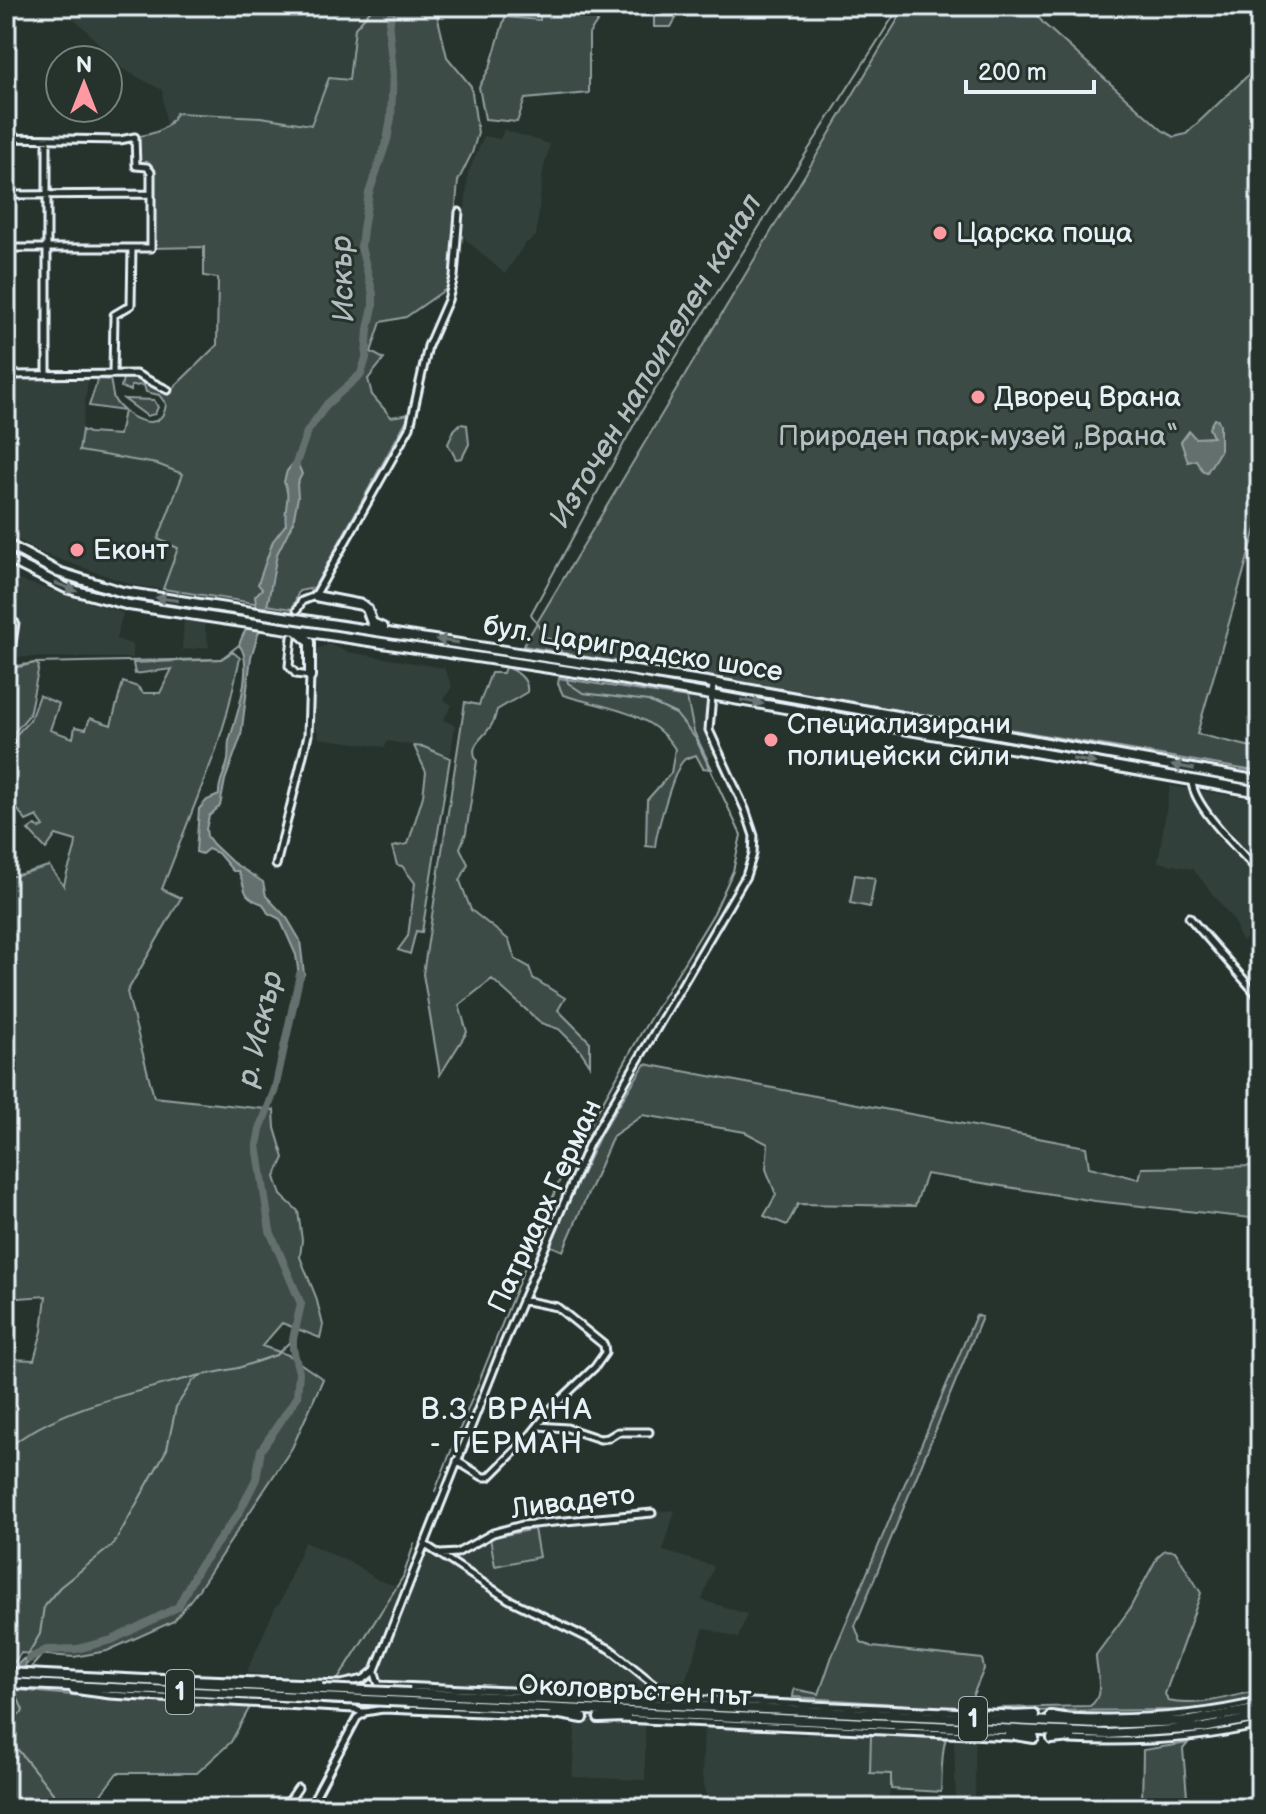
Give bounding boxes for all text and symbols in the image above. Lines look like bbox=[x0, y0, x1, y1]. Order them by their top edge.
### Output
north arrow bbox=[44, 44, 124, 124]
scale bar bbox=[966, 44, 1094, 94]
text: N bbox=[76, 52, 92, 79]
text: 200 m bbox=[978, 58, 1047, 87]
water label: Източен напоителен канал bbox=[542, 188, 770, 534]
place label: Царска поща bbox=[956, 217, 1133, 250]
marker: Царска поща bbox=[931, 224, 949, 242]
water label: Искър bbox=[323, 235, 363, 323]
place label: Дворец Врана bbox=[994, 381, 1181, 414]
marker: Дворец Врана bbox=[969, 388, 987, 406]
park label: Природен парк-музей „Врана“ bbox=[778, 420, 1178, 453]
place label: Еконт bbox=[93, 534, 169, 567]
marker: Еконт bbox=[68, 541, 86, 559]
one-way arrow bbox=[54, 581, 78, 594]
one-way arrow bbox=[155, 592, 180, 605]
street label: бул. Цариградско шосе bbox=[481, 609, 785, 689]
one-way arrow bbox=[434, 634, 459, 647]
one-way arrow bbox=[740, 696, 765, 708]
place label: Специализирани полицейски сили bbox=[787, 708, 1011, 773]
marker: Специализирани полицейски сили bbox=[762, 731, 780, 749]
one-way arrow bbox=[1071, 755, 1096, 767]
one-way arrow bbox=[1170, 760, 1195, 772]
water label: р. Искър bbox=[229, 968, 291, 1091]
street label: Патриарх Герман bbox=[481, 1094, 609, 1318]
district label: В.З. ВРАНА - ГЕРМАН bbox=[420, 1392, 594, 1462]
street label: Ливадето bbox=[508, 1478, 637, 1526]
street label: Околовръстен път bbox=[518, 1668, 752, 1714]
road number: 1 bbox=[166, 1670, 194, 1714]
road number: 1 bbox=[959, 1697, 987, 1741]

